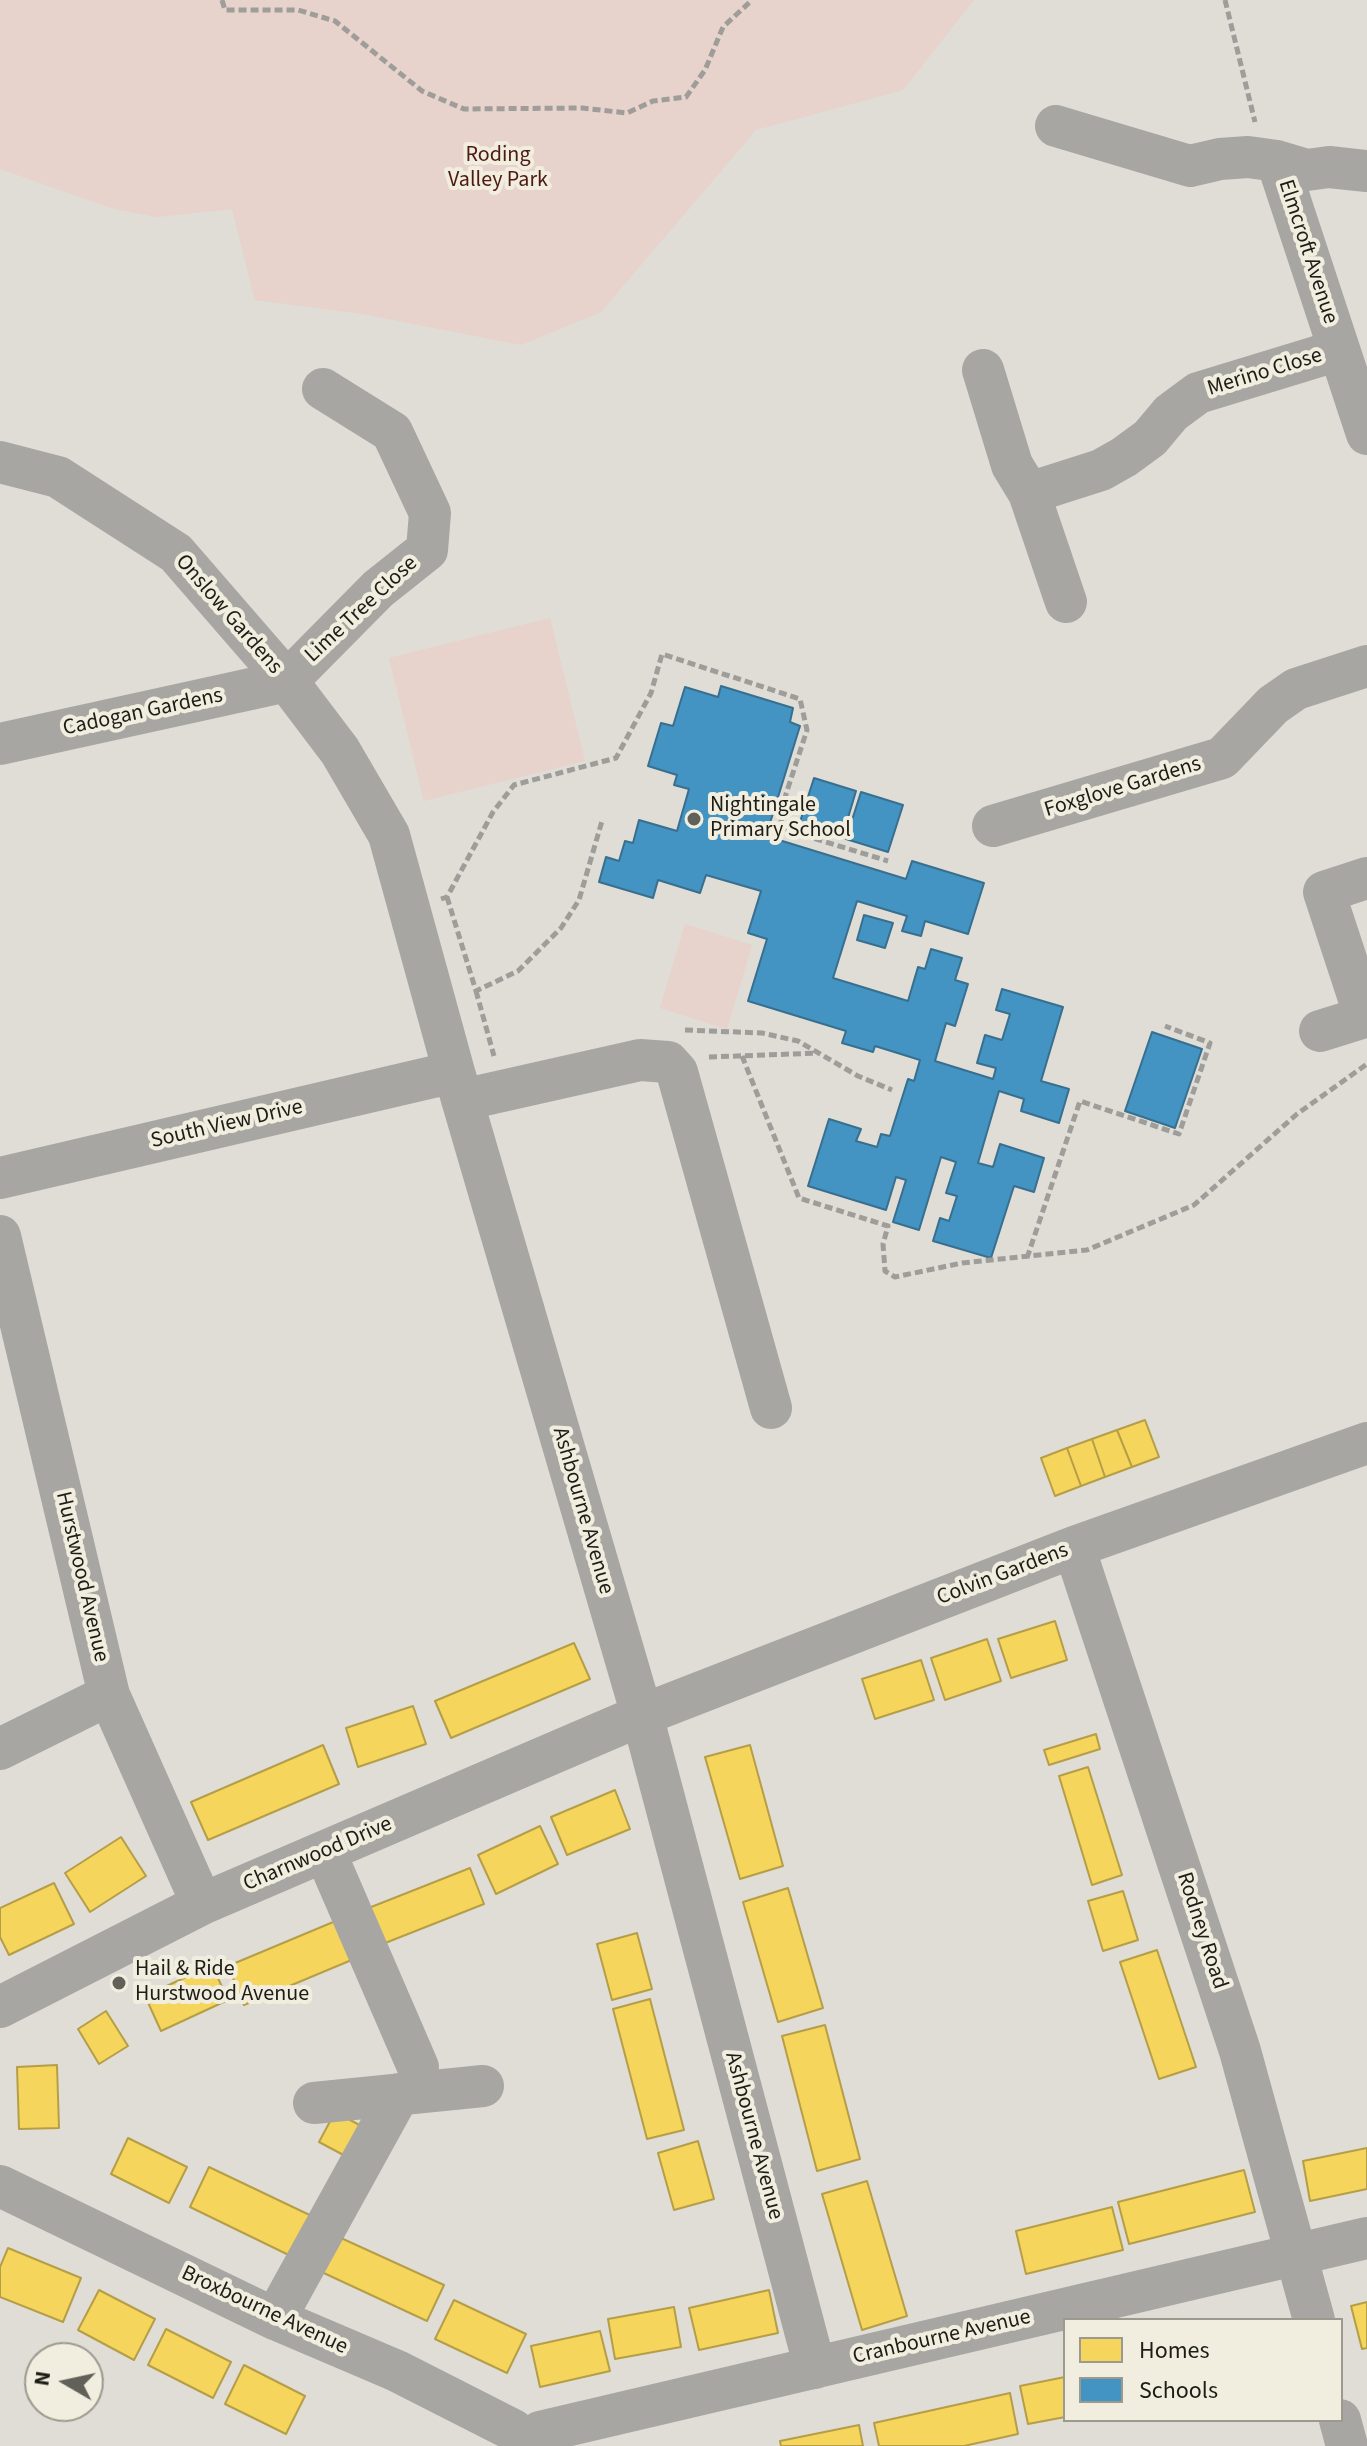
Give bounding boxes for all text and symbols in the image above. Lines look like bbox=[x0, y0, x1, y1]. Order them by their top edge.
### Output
park label: Roding Valley Park bbox=[448, 143, 548, 194]
street label: Elmcroft Avenue bbox=[1271, 177, 1343, 327]
street label: Merino Close bbox=[1204, 343, 1326, 403]
street label: Onslow Gardens bbox=[169, 550, 287, 680]
street label: Lime Tree Close bbox=[300, 551, 424, 669]
street label: Cadogan Gardens bbox=[61, 683, 225, 743]
street label: Foxglove Gardens bbox=[1041, 752, 1205, 824]
place label: Nightingale Primary School bbox=[710, 793, 851, 844]
marker: Nightingale Primary School bbox=[685, 810, 703, 828]
street label: South View Drive bbox=[148, 1095, 306, 1155]
street label: Ashbourne Avenue bbox=[546, 1424, 618, 1598]
street label: Hurstwood Avenue bbox=[49, 1489, 113, 1665]
street label: Colvin Gardens bbox=[934, 1538, 1072, 1612]
street label: Charnwood Drive bbox=[240, 1812, 396, 1898]
street label: Rodney Road bbox=[1170, 1869, 1232, 1993]
place label: Hail & Ride Hurstwood Avenue bbox=[135, 1957, 309, 2008]
marker: Hail & Ride Hurstwood Avenue bbox=[110, 1974, 128, 1992]
street label: Ashbourne Avenue bbox=[718, 2049, 788, 2223]
street label: Broxbourne Avenue bbox=[177, 2261, 351, 2361]
street label: Cranbourne Avenue bbox=[851, 2305, 1033, 2371]
legend bbox=[1063, 2318, 1343, 2422]
text: Homes bbox=[1139, 2333, 1210, 2368]
north arrow bbox=[24, 2342, 104, 2422]
text: N bbox=[25, 2369, 59, 2388]
text: Schools bbox=[1139, 2373, 1218, 2408]

